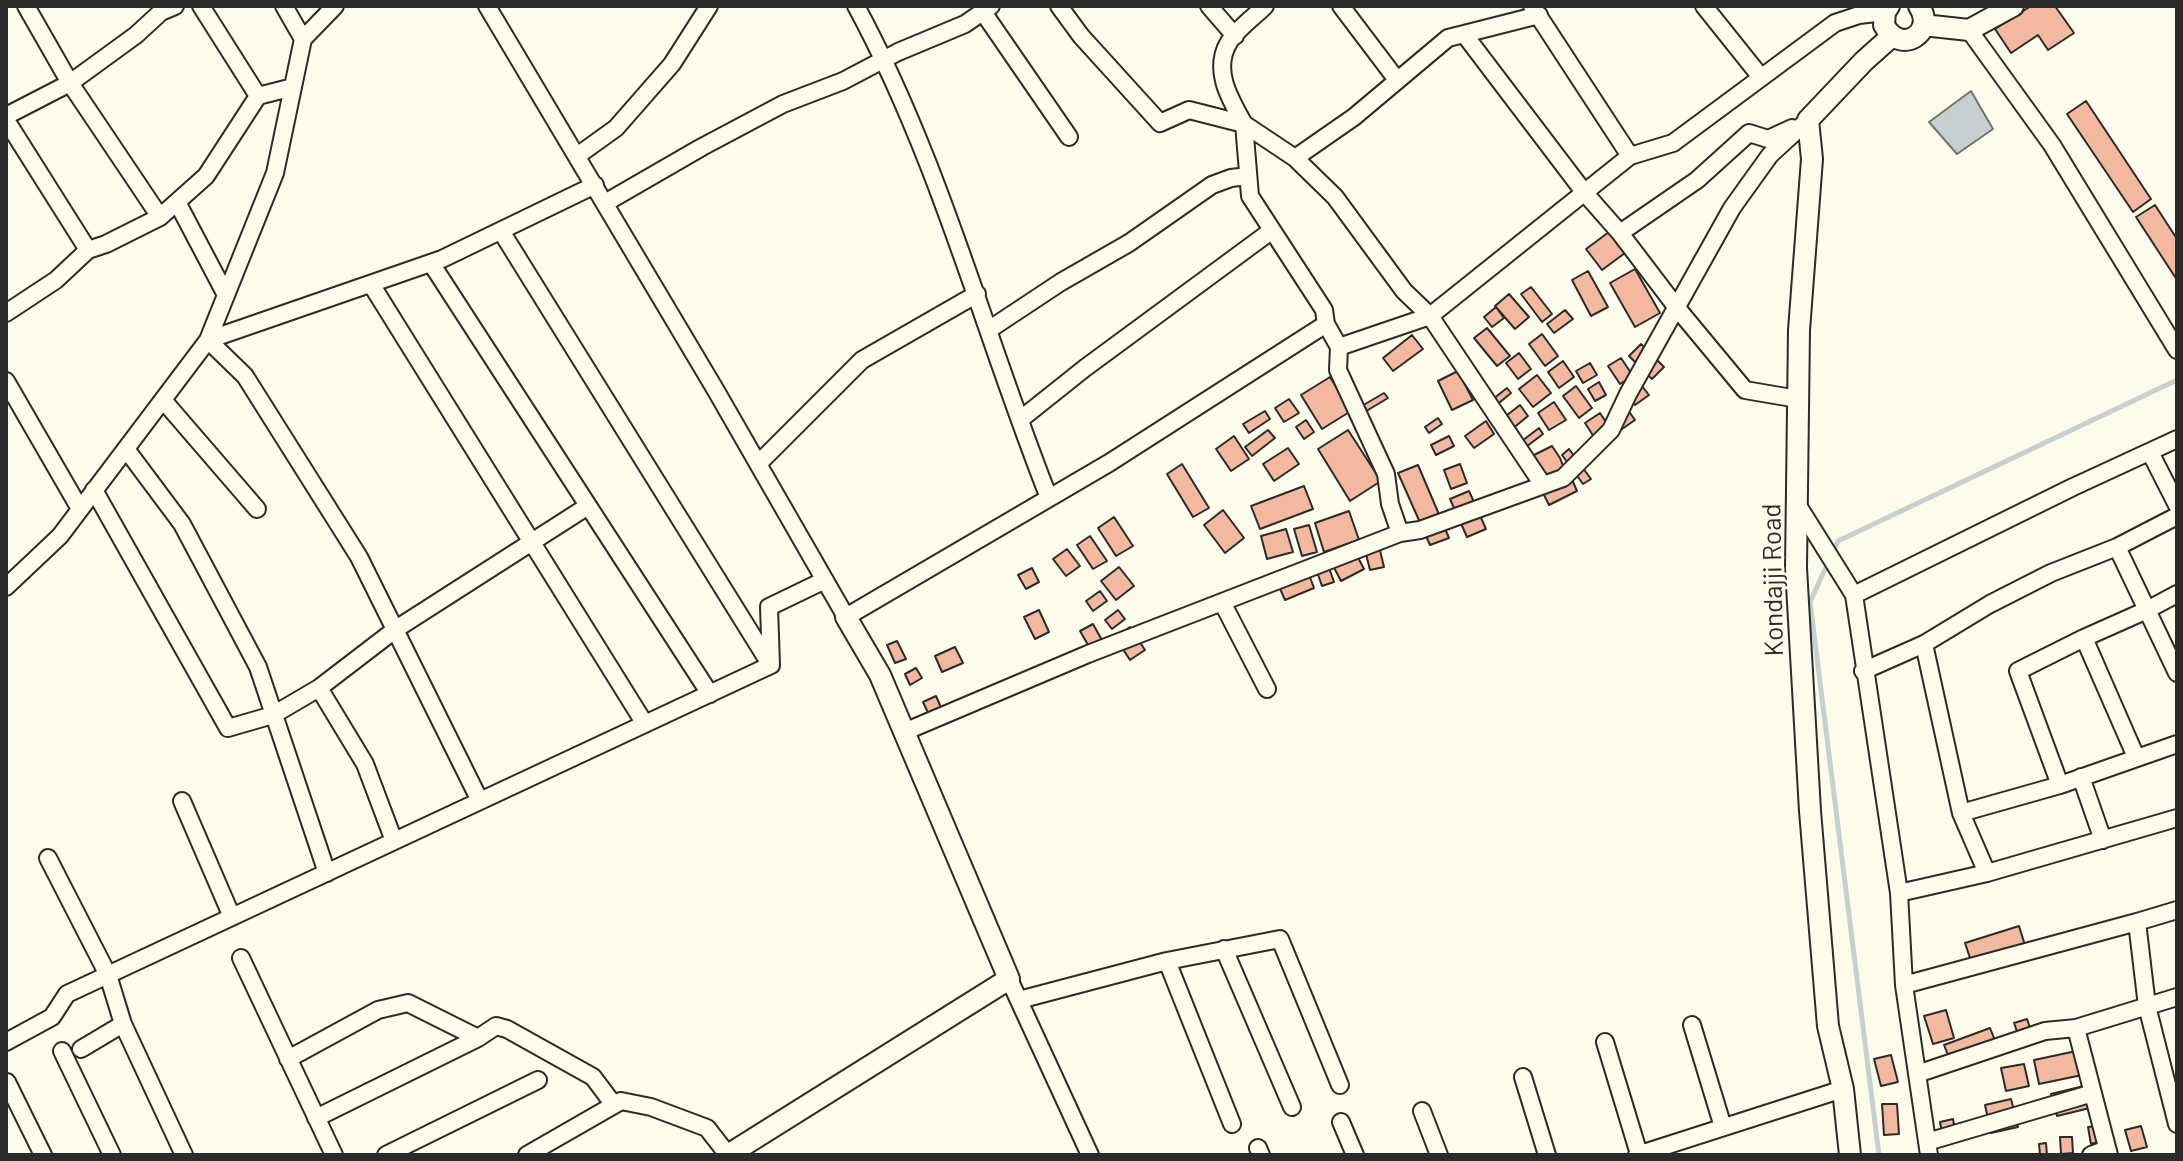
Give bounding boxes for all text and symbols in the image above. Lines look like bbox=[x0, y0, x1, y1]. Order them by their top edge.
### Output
street label: Kondajji Road bbox=[1756, 503, 1790, 657]

